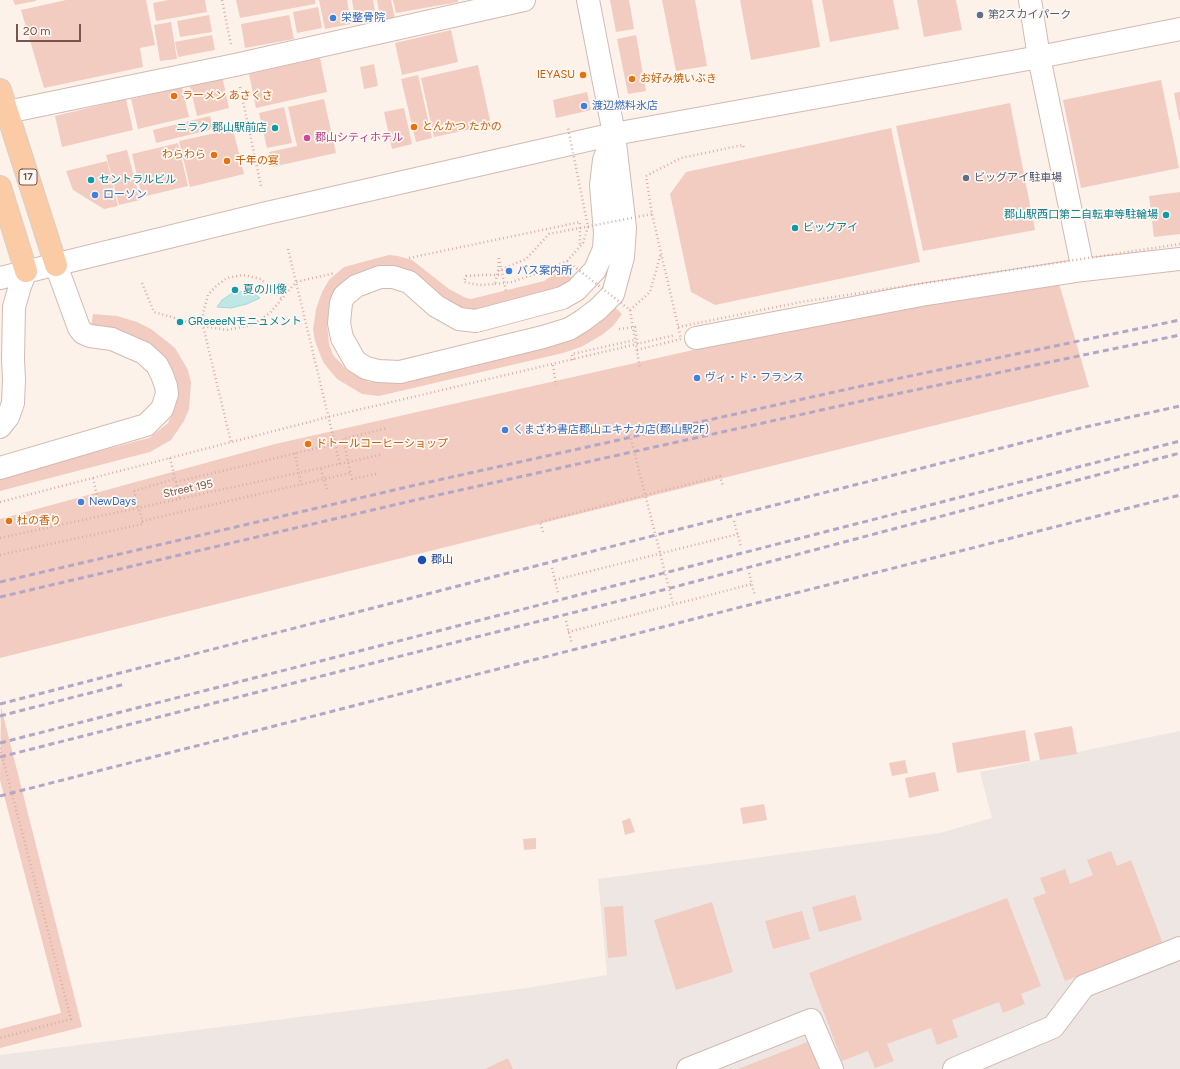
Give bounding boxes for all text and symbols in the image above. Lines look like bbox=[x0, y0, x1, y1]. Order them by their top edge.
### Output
place label: 第2スカイパーク bbox=[988, 8, 1071, 22]
marker: 第2スカイパーク bbox=[975, 10, 985, 20]
place label: 栄整骨院 bbox=[341, 11, 385, 25]
marker: 栄整骨院 bbox=[328, 13, 338, 23]
scale bar bbox=[18, 16, 83, 42]
text: 20 m bbox=[23, 24, 51, 38]
place label: IEYASU bbox=[537, 68, 575, 82]
marker: IEYASU bbox=[578, 70, 588, 80]
place label: お好み焼いぶき bbox=[640, 72, 717, 86]
marker: お好み焼いぶき bbox=[627, 74, 637, 84]
place label: ラーメン あさくさ bbox=[182, 89, 273, 103]
marker: ラーメン あさくさ bbox=[169, 91, 179, 101]
place label: 渡辺燃料氷店 bbox=[592, 99, 658, 113]
marker: 渡辺燃料氷店 bbox=[579, 101, 589, 111]
place label: とんかつ たかの bbox=[422, 120, 502, 134]
place label: ニラク 郡山駅前店 bbox=[176, 121, 267, 135]
marker: とんかつ たかの bbox=[409, 122, 419, 132]
marker: ニラク 郡山駅前店 bbox=[270, 123, 280, 133]
place label: 郡山シティホテル bbox=[315, 131, 403, 145]
marker: 郡山シティホテル bbox=[302, 133, 312, 143]
place label: わらわら bbox=[162, 148, 206, 162]
marker: わらわら bbox=[209, 150, 219, 160]
place label: 千年の宴 bbox=[235, 154, 279, 168]
marker: 千年の宴 bbox=[222, 156, 232, 166]
road number: 17 bbox=[19, 169, 37, 185]
place label: ビッグアイ駐車場 bbox=[974, 171, 1062, 185]
place label: セントラルビル bbox=[99, 173, 176, 187]
marker: ビッグアイ駐車場 bbox=[961, 173, 971, 183]
marker: セントラルビル bbox=[86, 175, 96, 185]
place label: ローソン bbox=[103, 188, 147, 202]
marker: ローソン bbox=[90, 190, 100, 200]
place label: 郡山駅西口第二自転車等駐輪場 bbox=[1004, 208, 1158, 222]
marker: 郡山駅西口第二自転車等駐輪場 bbox=[1161, 210, 1171, 220]
place label: ビッグアイ bbox=[803, 221, 858, 235]
marker: ビッグアイ bbox=[790, 223, 800, 233]
place label: バス案内所 bbox=[517, 264, 572, 278]
marker: バス案内所 bbox=[504, 266, 514, 276]
place label: 夏の川像 bbox=[243, 283, 287, 297]
marker: 夏の川像 bbox=[230, 285, 240, 295]
place label: GReeeeNモニュメント bbox=[188, 315, 302, 329]
marker: GReeeeNモニュメント bbox=[175, 317, 185, 327]
place label: ヴィ・ド・フランス bbox=[705, 371, 804, 385]
marker: ヴィ・ド・フランス bbox=[692, 373, 702, 383]
place label: くまざわ書店郡山エキナカ店(郡山駅2F) bbox=[513, 423, 709, 437]
marker: くまざわ書店郡山エキナカ店(郡山駅2F) bbox=[500, 425, 510, 435]
place label: ドトールコーヒーショップ bbox=[316, 437, 448, 451]
marker: ドトールコーヒーショップ bbox=[303, 439, 313, 449]
street label: Street 195 bbox=[162, 477, 214, 501]
place label: NewDays bbox=[89, 495, 136, 509]
marker: NewDays bbox=[76, 497, 86, 507]
place label: 杜の香り bbox=[17, 514, 61, 528]
marker: 杜の香り bbox=[4, 516, 14, 526]
place label: 郡山 bbox=[431, 553, 453, 567]
marker: 郡山 bbox=[416, 554, 428, 566]

